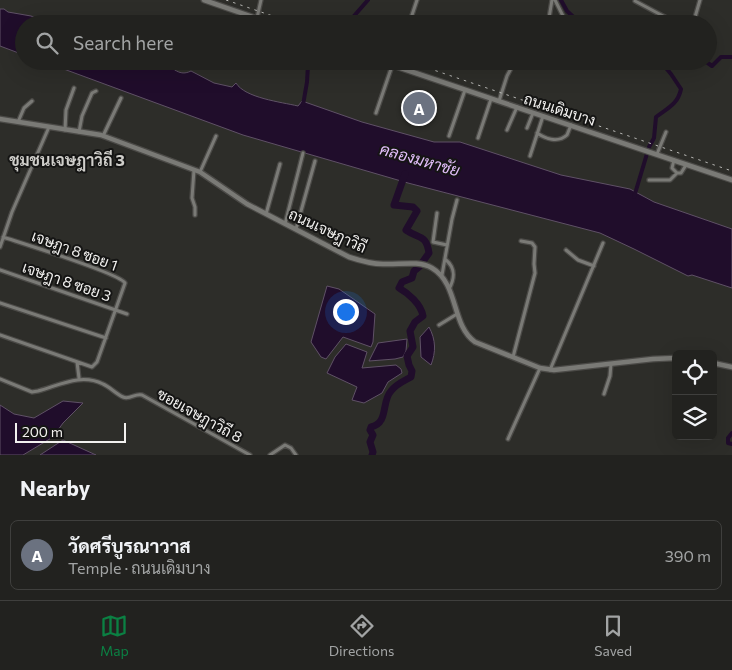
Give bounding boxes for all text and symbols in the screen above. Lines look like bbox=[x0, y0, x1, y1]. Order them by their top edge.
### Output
search box bbox=[15, 15, 717, 70]
icon: search bbox=[33, 29, 61, 57]
text: Search here bbox=[73, 31, 173, 54]
pin: A bbox=[403, 89, 435, 127]
street label: ถนนเดิมบาง bbox=[522, 89, 598, 129]
water label: คลองมหาชัย bbox=[378, 139, 462, 179]
district label: ชุมชนเจษฎาวิถี 3 bbox=[9, 150, 125, 172]
street label: ถนนเจษฎาวิถี bbox=[285, 204, 370, 258]
street label: เจษฎา 8 ซอย 1 bbox=[29, 226, 121, 276]
street label: เจษฎา 8 ซอย 3 bbox=[20, 257, 114, 306]
your location bbox=[333, 299, 359, 325]
map controls bbox=[672, 350, 717, 440]
button: locate bbox=[672, 350, 717, 395]
street label: ซอยเจษฎาวิถี 8 bbox=[153, 384, 246, 448]
button: layers bbox=[672, 395, 717, 440]
scale bar bbox=[15, 420, 126, 443]
text: 200 m bbox=[22, 423, 63, 440]
text: Nearby bbox=[20, 475, 90, 500]
text: วัดศรีบูรณาวาส bbox=[68, 534, 191, 557]
text: A bbox=[31, 546, 43, 565]
text: 390 m bbox=[665, 546, 711, 565]
text: Temple · ถนนเดิมบาง bbox=[68, 558, 211, 577]
tab: Map bbox=[100, 612, 129, 659]
tab: Directions bbox=[329, 612, 394, 659]
tab: Saved bbox=[594, 612, 632, 659]

